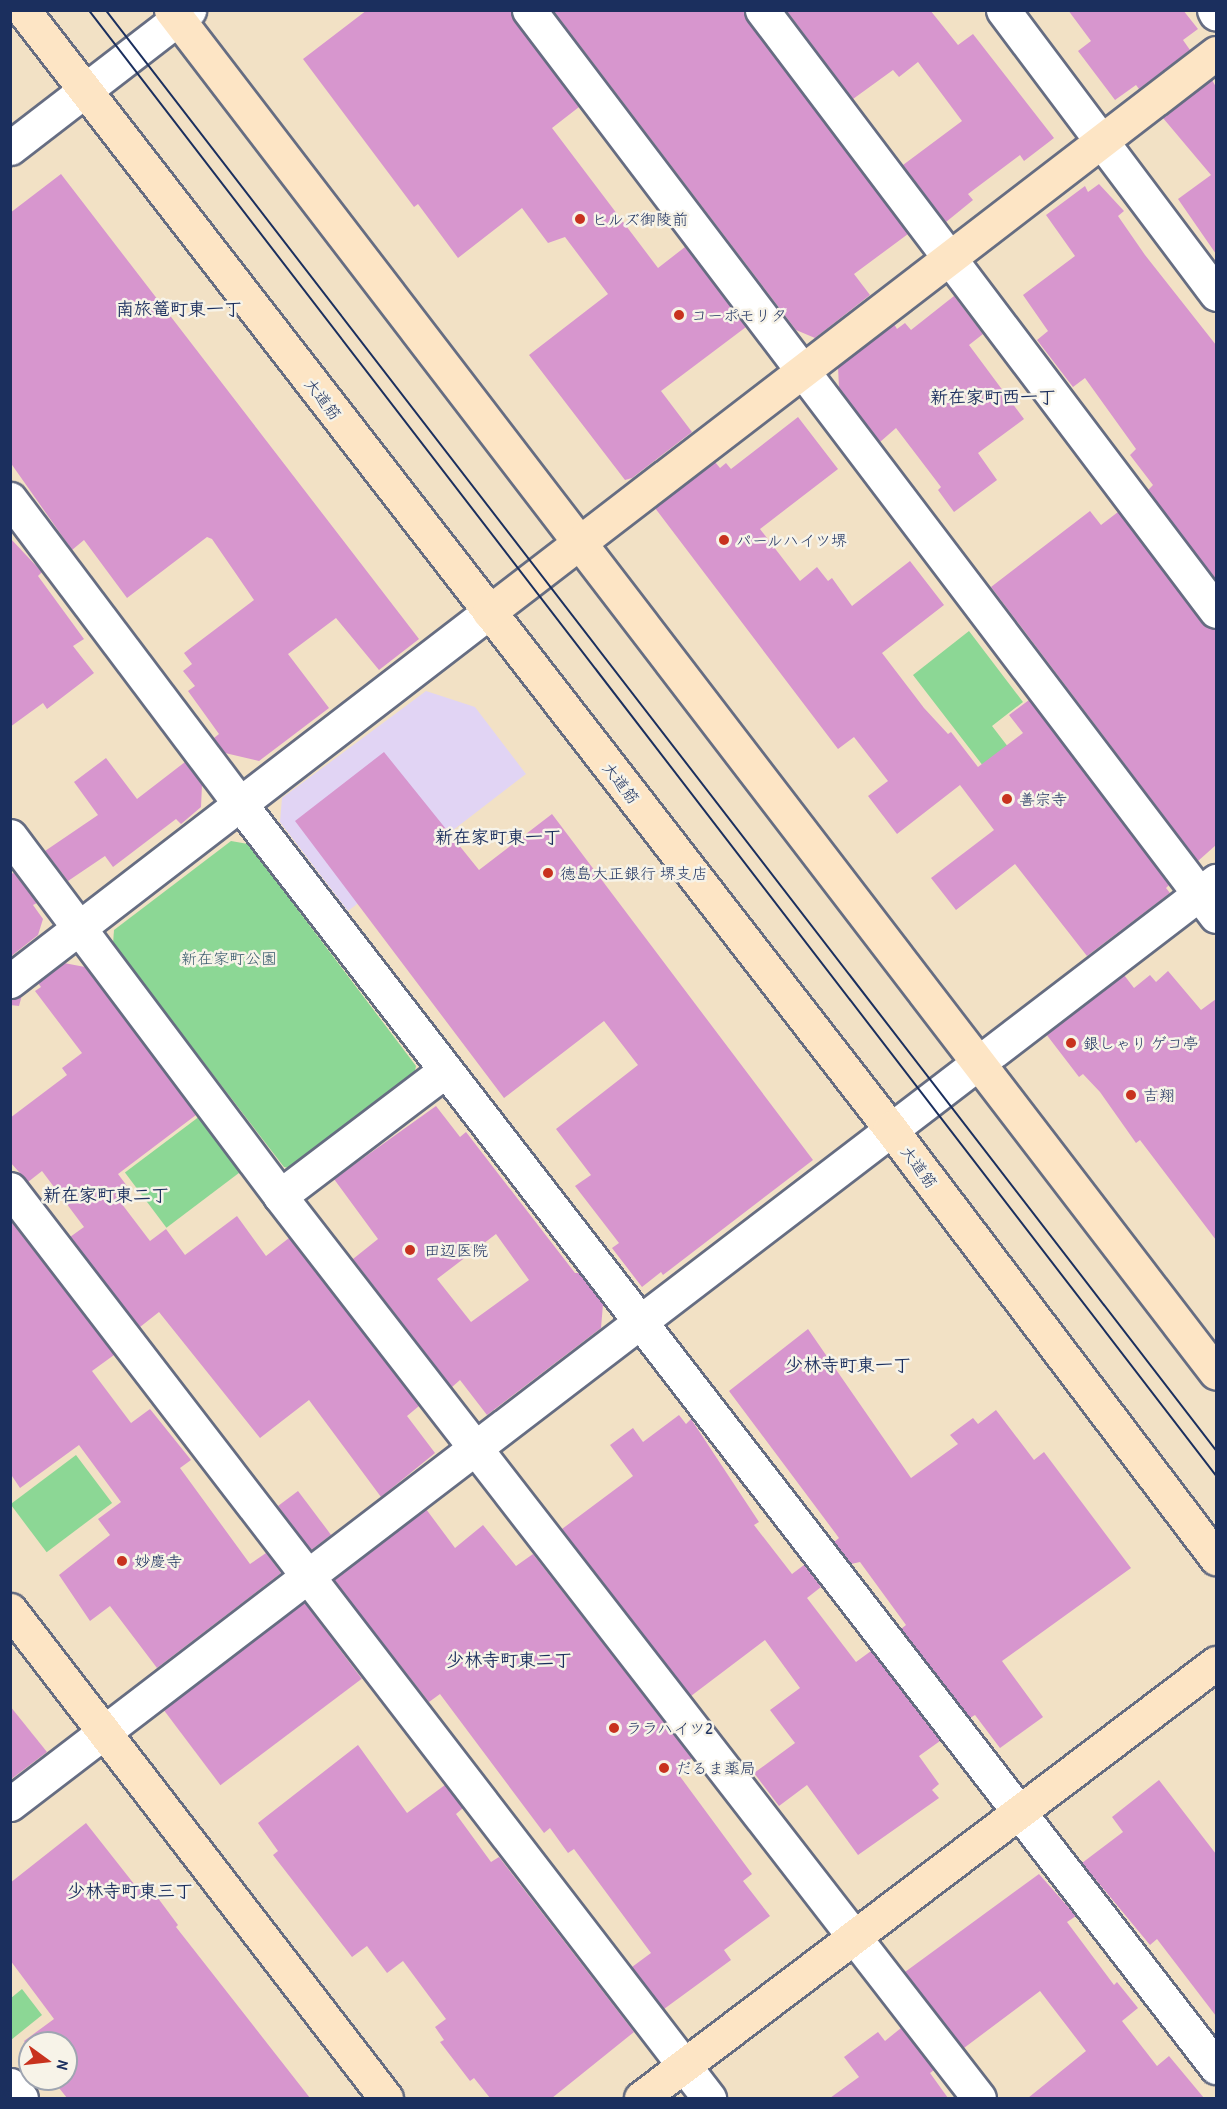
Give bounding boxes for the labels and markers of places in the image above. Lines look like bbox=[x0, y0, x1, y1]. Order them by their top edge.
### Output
place label: ヒルズ御陵前 bbox=[592, 209, 688, 229]
marker: ヒルズ御陵前 bbox=[573, 212, 587, 226]
place label: コーポモリタ bbox=[691, 305, 787, 325]
marker: コーポモリタ bbox=[672, 308, 686, 322]
place label: パールハイツ堺 bbox=[736, 530, 848, 550]
marker: パールハイツ堺 bbox=[717, 533, 731, 547]
place label: 善宗寺 bbox=[1019, 789, 1067, 809]
marker: 善宗寺 bbox=[1000, 792, 1014, 806]
place label: 徳島大正銀行 堺支店 bbox=[560, 863, 708, 883]
marker: 徳島大正銀行 堺支店 bbox=[541, 866, 555, 880]
place label: 銀しゃり ゲコ亭 bbox=[1083, 1033, 1199, 1053]
marker: 銀しゃり ゲコ亭 bbox=[1064, 1036, 1078, 1050]
place label: 吉翔 bbox=[1143, 1085, 1175, 1105]
marker: 吉翔 bbox=[1124, 1088, 1138, 1102]
place label: 田辺医院 bbox=[424, 1240, 488, 1260]
marker: 田辺医院 bbox=[401, 1241, 419, 1259]
place label: 妙慶寺 bbox=[134, 1551, 182, 1571]
marker: 妙慶寺 bbox=[115, 1554, 129, 1568]
place label: ララハイツ2 bbox=[626, 1718, 713, 1738]
marker: ララハイツ2 bbox=[607, 1721, 621, 1735]
place label: だるま薬局 bbox=[676, 1758, 756, 1778]
marker: だるま薬局 bbox=[657, 1761, 671, 1775]

